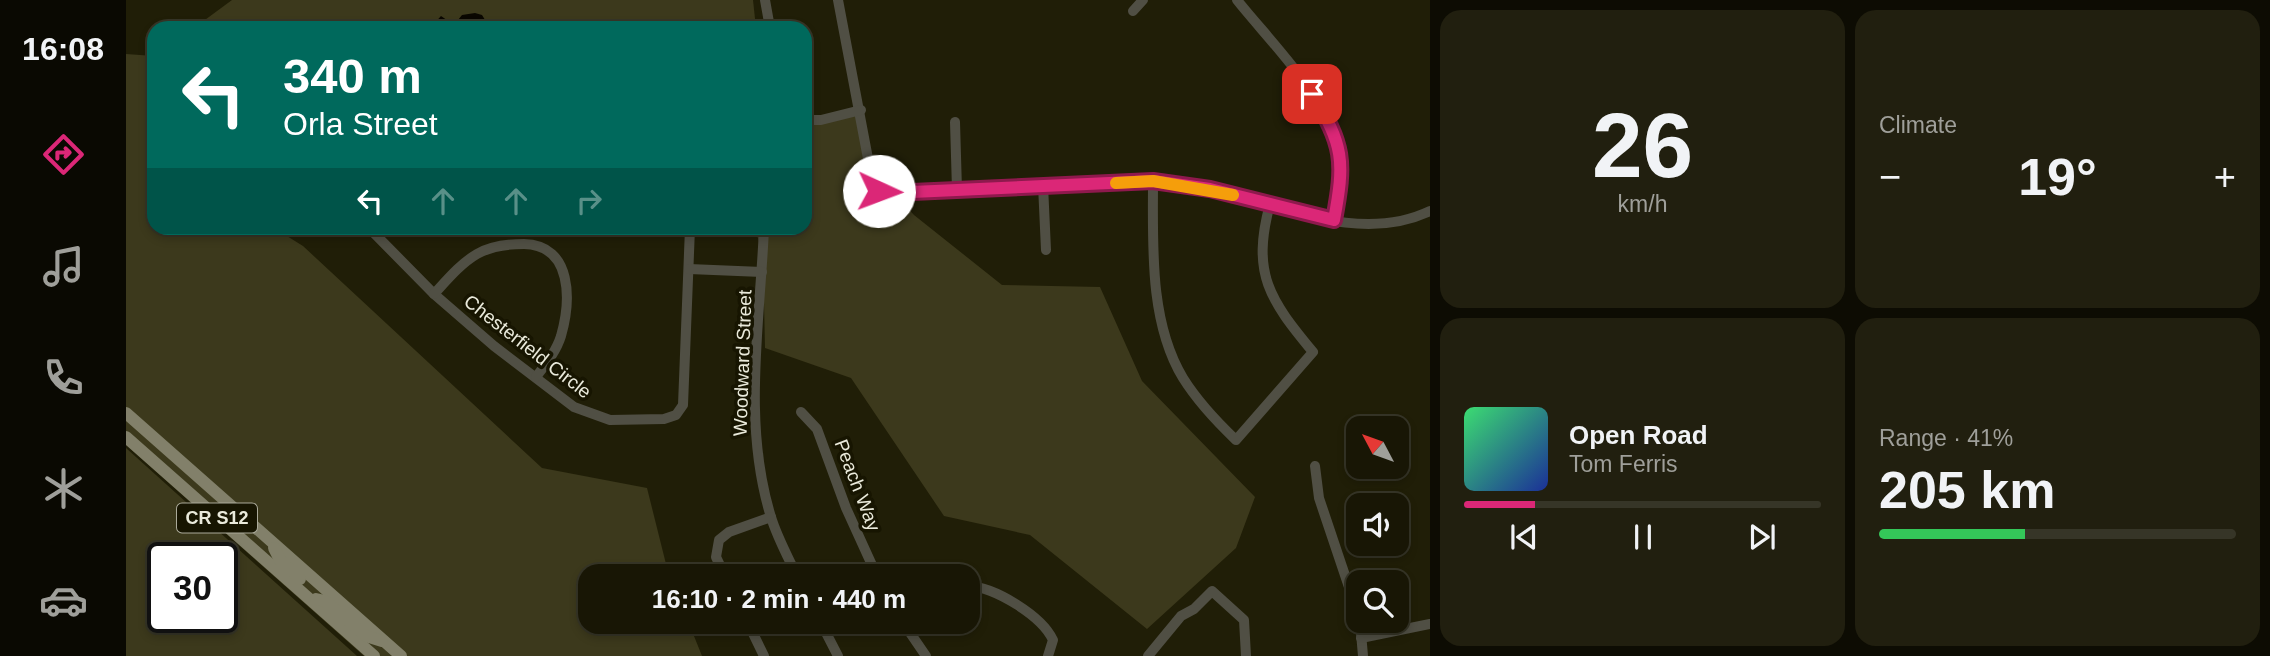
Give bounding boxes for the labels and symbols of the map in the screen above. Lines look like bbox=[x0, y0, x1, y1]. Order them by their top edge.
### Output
pin bbox=[1282, 64, 1342, 124]
position arrow bbox=[842, 154, 916, 228]
street label: Woodward Street bbox=[729, 289, 756, 437]
street label: Chesterfield Circle bbox=[460, 290, 595, 402]
north arrow bbox=[1346, 416, 1409, 480]
street label: Peach Way bbox=[830, 436, 885, 534]
road number: CR S12 bbox=[177, 504, 257, 532]
speed limit sign: 30 bbox=[147, 542, 238, 633]

